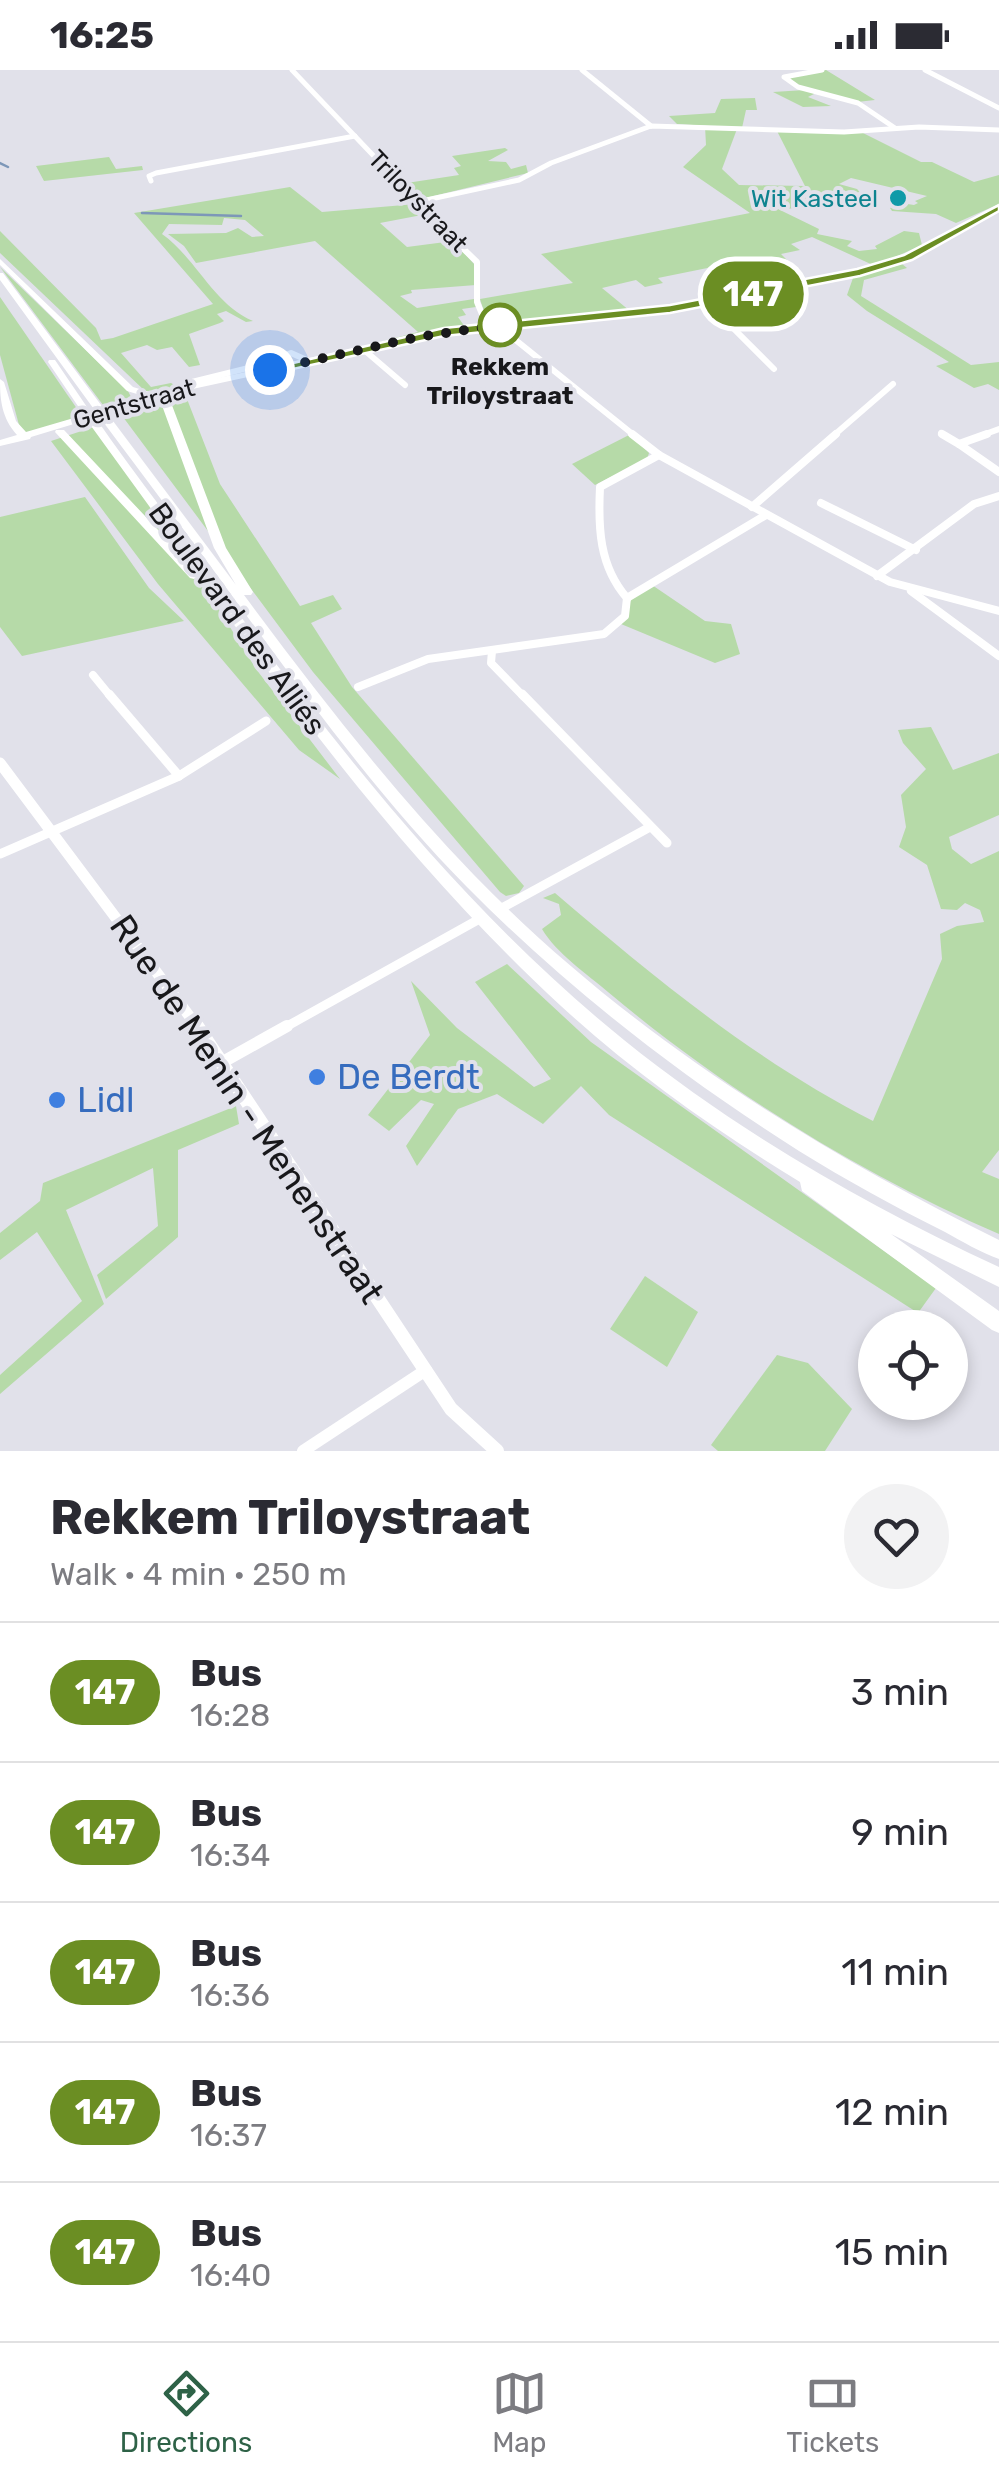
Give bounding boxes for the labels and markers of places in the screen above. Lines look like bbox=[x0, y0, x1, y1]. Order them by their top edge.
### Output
place label: Wit Kasteel bbox=[751, 184, 878, 213]
marker: Wit Kasteel bbox=[887, 187, 909, 209]
marker: Rekkem Triloystraat bbox=[479, 304, 521, 346]
place label: Rekkem Triloystraat bbox=[427, 352, 574, 410]
place label: De Berdt bbox=[337, 1056, 480, 1098]
marker: De Berdt bbox=[306, 1066, 328, 1088]
place label: Lidl bbox=[77, 1079, 135, 1121]
marker: Lidl bbox=[46, 1089, 68, 1111]

